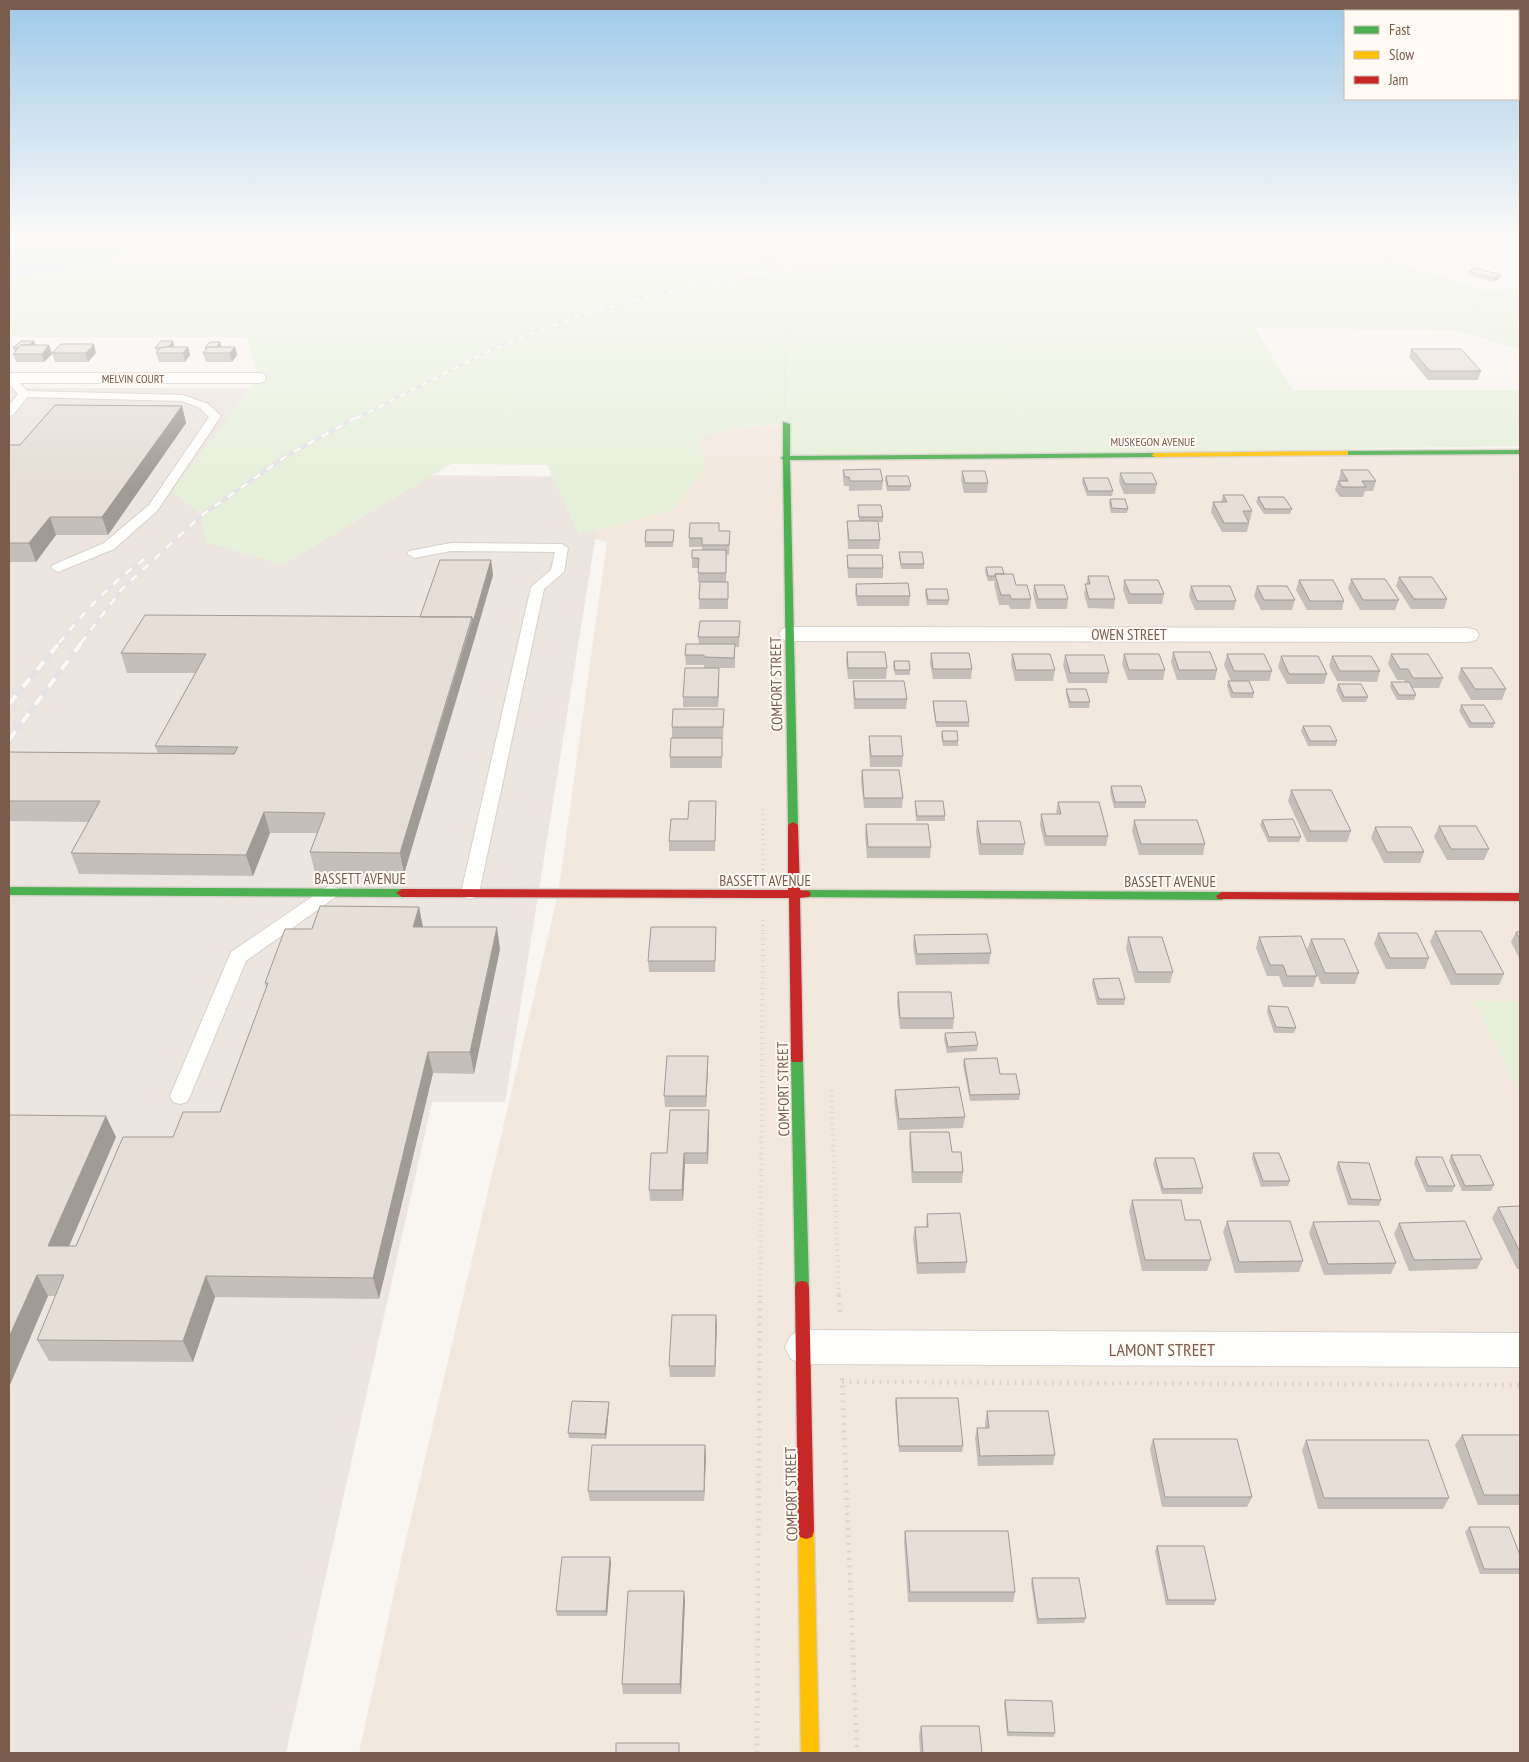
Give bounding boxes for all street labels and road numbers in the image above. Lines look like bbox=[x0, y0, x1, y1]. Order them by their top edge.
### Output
street label: MELVIN COURT bbox=[102, 371, 165, 386]
street label: MUSKEGON AVENUE bbox=[1110, 434, 1196, 449]
street label: OWEN STREET bbox=[1091, 625, 1167, 644]
street label: COMFORT STREET bbox=[766, 636, 786, 731]
street label: BASSETT AVENUE bbox=[314, 869, 406, 888]
street label: BASSETT AVENUE bbox=[719, 871, 811, 890]
street label: BASSETT AVENUE bbox=[1124, 872, 1216, 891]
street label: COMFORT STREET bbox=[773, 1041, 793, 1136]
street label: LAMONT STREET bbox=[1109, 1338, 1215, 1361]
street label: COMFORT STREET bbox=[781, 1446, 801, 1541]

